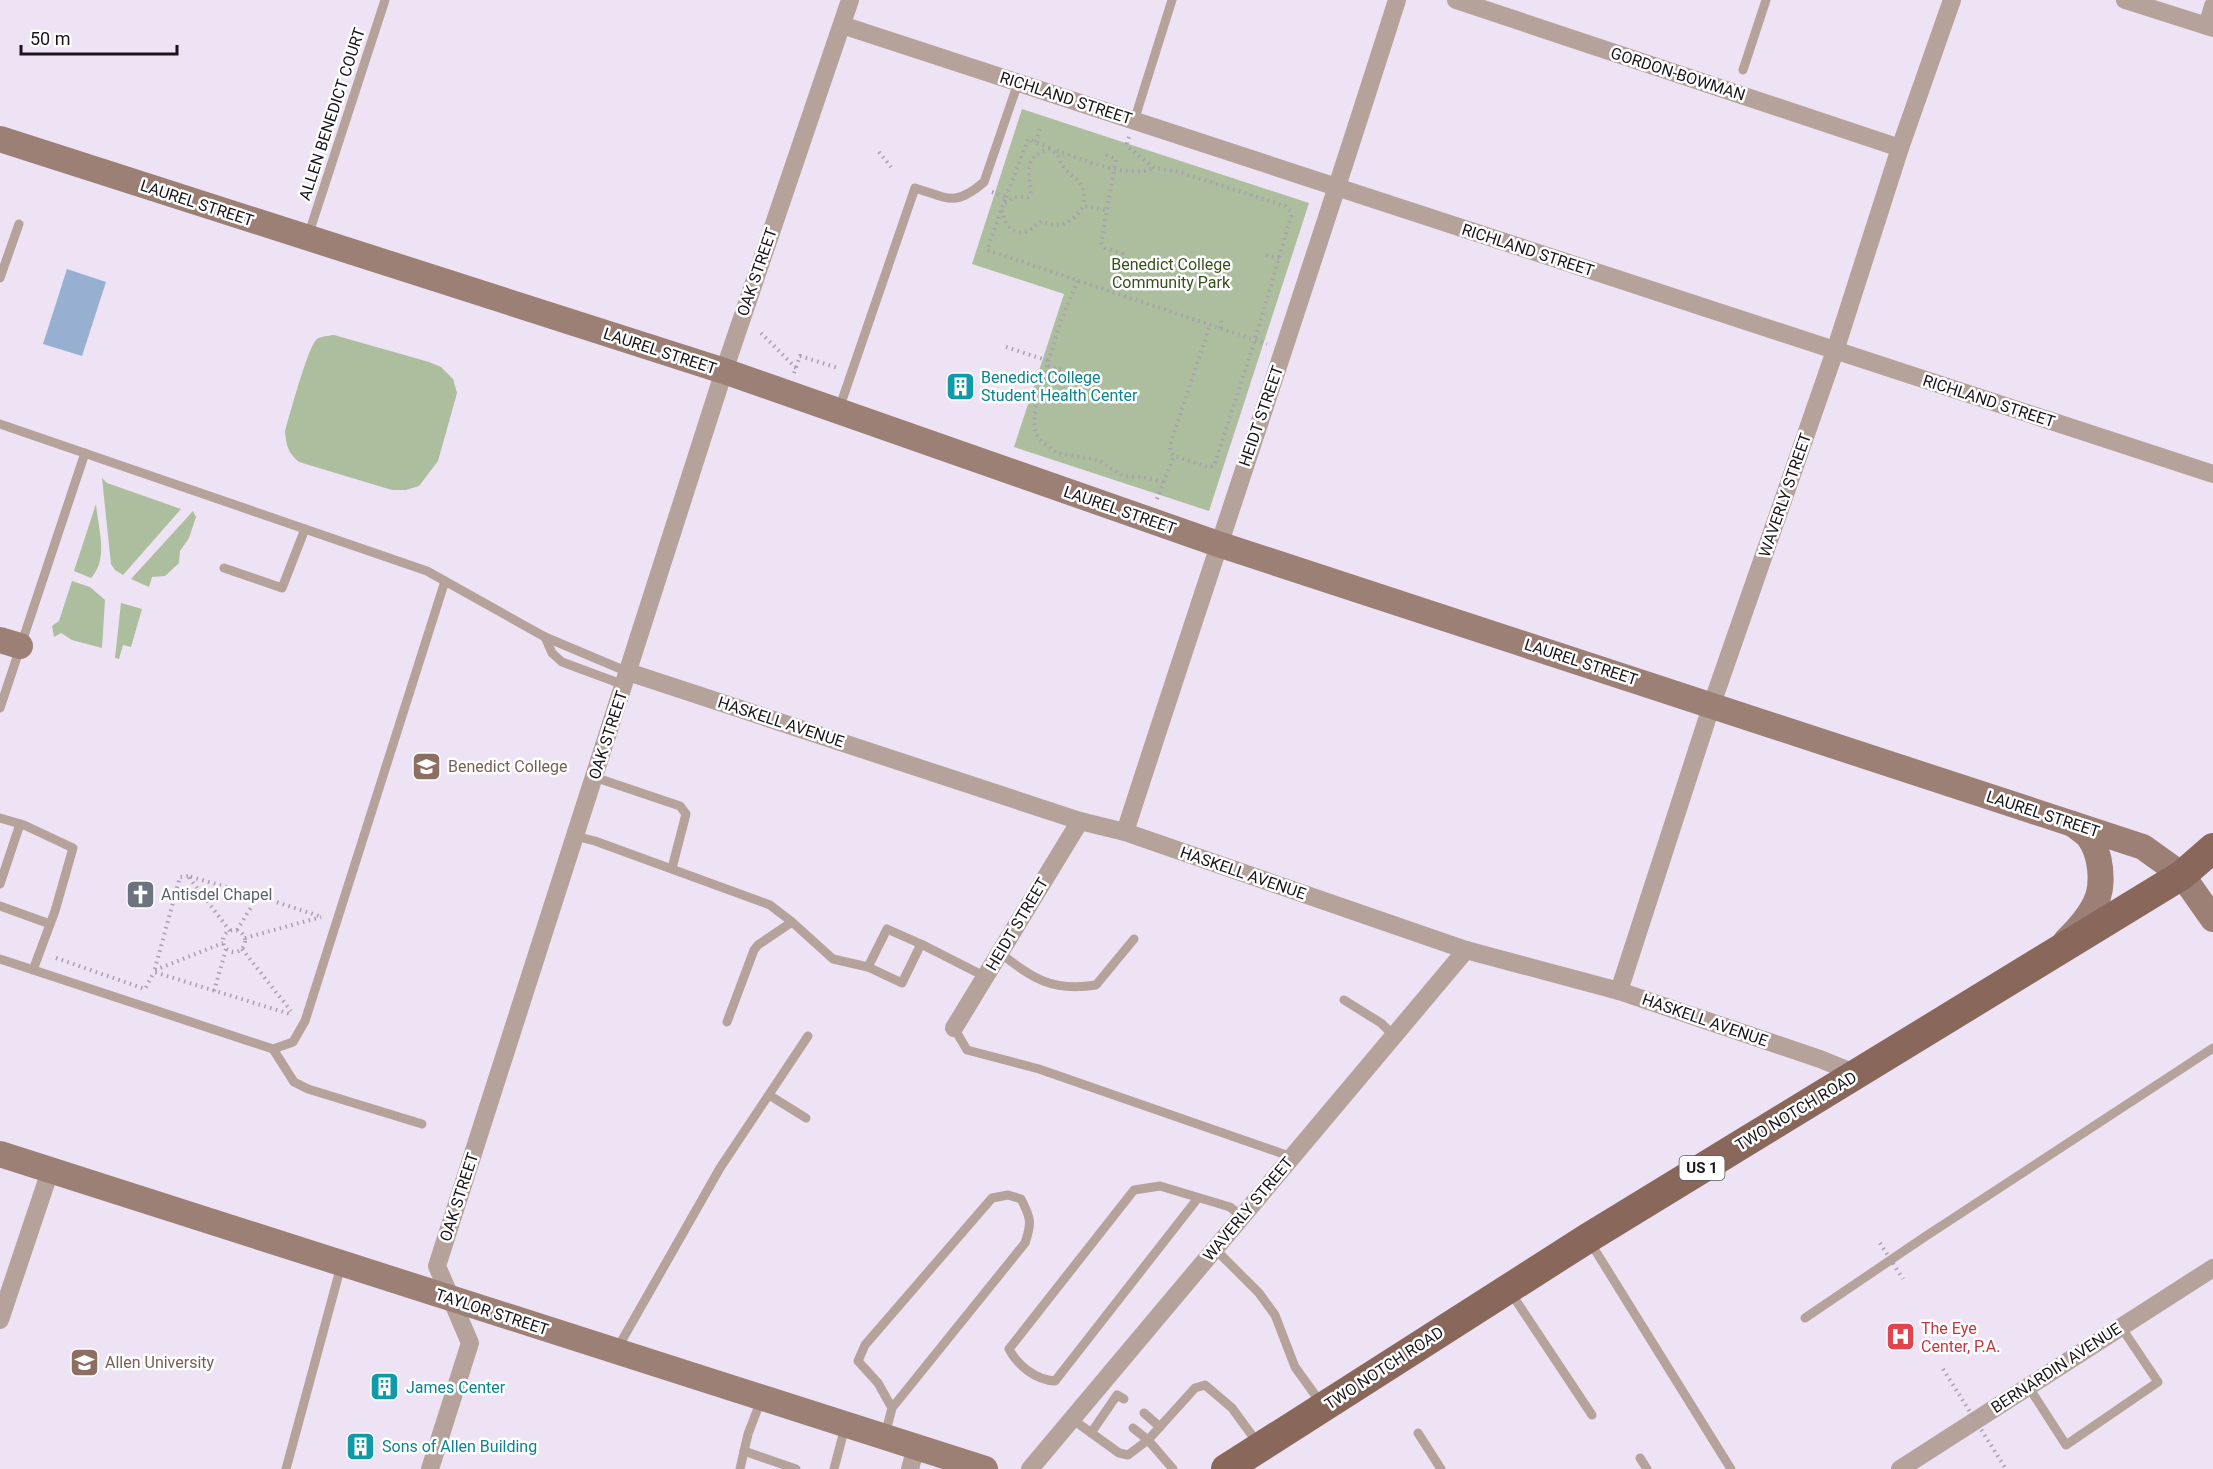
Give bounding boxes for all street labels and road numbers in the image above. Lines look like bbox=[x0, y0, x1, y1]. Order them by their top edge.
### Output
street label: ALLEN BENEDICT COURT bbox=[295, 25, 369, 203]
street label: GORDON-BOWMAN bbox=[1608, 43, 1748, 105]
street label: RICHLAND STREET bbox=[997, 68, 1135, 128]
street label: LAUREL STREET bbox=[138, 176, 256, 230]
street label: RICHLAND STREET bbox=[1459, 220, 1597, 280]
street label: OAK STREET bbox=[733, 225, 781, 319]
street label: LAUREL STREET bbox=[601, 324, 719, 378]
street label: HEIDT STREET bbox=[1235, 363, 1287, 469]
street label: RICHLAND STREET bbox=[1920, 371, 2058, 431]
street label: WAVERLY STREET bbox=[1755, 430, 1815, 559]
street label: LAUREL STREET bbox=[1061, 482, 1179, 538]
street label: LAUREL STREET bbox=[1522, 635, 1640, 689]
street label: OAK STREET bbox=[585, 688, 631, 782]
street label: HASKELL AVENUE bbox=[715, 693, 847, 751]
street label: LAUREL STREET bbox=[1984, 787, 2102, 841]
street label: HASKELL AVENUE bbox=[1178, 843, 1308, 903]
street label: HEIDT STREET bbox=[982, 874, 1052, 974]
street label: HASKELL AVENUE bbox=[1640, 990, 1770, 1050]
street label: TWO NOTCH ROAD bbox=[1732, 1067, 1860, 1155]
street label: OAK STREET bbox=[436, 1150, 482, 1244]
street label: WAVERLY STREET bbox=[1199, 1153, 1297, 1265]
road number: US 1 bbox=[1680, 1156, 1724, 1180]
street label: TAYLOR STREET bbox=[433, 1285, 551, 1339]
street label: BERNARDIN AVENUE bbox=[1988, 1319, 2124, 1417]
street label: TWO NOTCH ROAD bbox=[1321, 1323, 1447, 1413]

